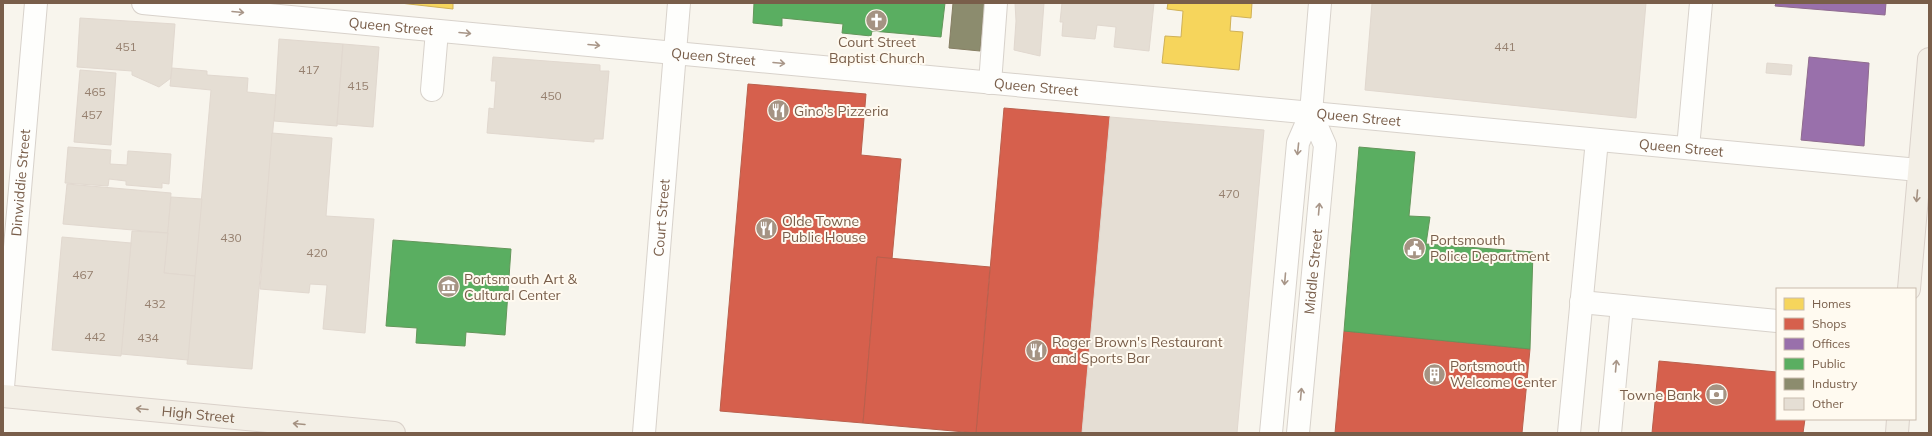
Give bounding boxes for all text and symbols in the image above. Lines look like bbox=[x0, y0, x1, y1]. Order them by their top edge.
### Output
church icon: Court Street Baptist Church bbox=[864, 7, 890, 33]
one-way arrow bbox=[231, 8, 244, 15]
street label: Queen Street bbox=[348, 13, 434, 39]
one-way arrow bbox=[458, 30, 471, 37]
place label: Court Street Baptist Church bbox=[829, 33, 925, 67]
house number: 451 bbox=[115, 39, 137, 54]
house number: 441 bbox=[1494, 39, 1516, 54]
one-way arrow bbox=[587, 42, 600, 49]
street label: Queen Street bbox=[670, 44, 757, 70]
one-way arrow bbox=[772, 59, 785, 66]
house number: 417 bbox=[298, 62, 320, 77]
street label: Queen Street bbox=[993, 74, 1079, 100]
house number: 415 bbox=[347, 78, 369, 93]
house number: 465 bbox=[84, 84, 106, 99]
house number: 450 bbox=[540, 88, 562, 103]
restaurant icon: Gino's Pizzeria bbox=[766, 98, 792, 124]
place label: Gino's Pizzeria bbox=[794, 102, 889, 120]
street label: Queen Street bbox=[1316, 104, 1402, 130]
house number: 457 bbox=[81, 107, 103, 122]
street label: Dinwiddie Street bbox=[7, 128, 34, 237]
street label: Queen Street bbox=[1638, 135, 1724, 161]
one-way arrow bbox=[1294, 142, 1301, 155]
street label: Court Street bbox=[649, 178, 674, 257]
house number: 470 bbox=[1218, 186, 1240, 201]
one-way arrow bbox=[1914, 189, 1921, 202]
one-way arrow bbox=[1315, 203, 1322, 216]
place label: Olde Towne Public House bbox=[782, 212, 866, 246]
restaurant icon: Olde Towne Public House bbox=[754, 216, 780, 242]
street label: Middle Street bbox=[1300, 228, 1326, 315]
house number: 430 bbox=[220, 230, 242, 245]
place label: Portsmouth Police Department bbox=[1430, 231, 1550, 265]
public building icon: Portsmouth Police Department bbox=[1402, 235, 1428, 261]
house number: 420 bbox=[306, 245, 328, 260]
house number: 467 bbox=[72, 267, 94, 282]
place label: Portsmouth Art & Cultural Center bbox=[464, 270, 578, 304]
one-way arrow bbox=[1282, 272, 1289, 285]
museum icon: Portsmouth Art & Cultural Center bbox=[436, 274, 462, 300]
legend bbox=[1776, 288, 1916, 420]
house number: 432 bbox=[144, 296, 166, 311]
text: Homes bbox=[1812, 296, 1851, 311]
text: Shops bbox=[1812, 316, 1847, 331]
house number: 442 bbox=[84, 329, 106, 344]
house number: 434 bbox=[137, 330, 159, 345]
place label: Roger Brown's Restaurant and Sports Bar bbox=[1052, 333, 1223, 367]
text: Offices bbox=[1812, 336, 1850, 351]
restaurant icon: Roger Brown's Restaurant and Sports Bar bbox=[1023, 337, 1049, 363]
text: Public bbox=[1812, 356, 1846, 371]
place label: Portsmouth Welcome Center bbox=[1450, 357, 1557, 391]
one-way arrow bbox=[1613, 360, 1620, 373]
building icon: Portsmouth Welcome Center bbox=[1421, 361, 1447, 387]
text: Industry bbox=[1812, 376, 1858, 391]
bank icon: Towne Bank bbox=[1703, 382, 1729, 408]
place label: Towne Bank bbox=[1620, 386, 1701, 404]
one-way arrow bbox=[1298, 388, 1305, 401]
text: Other bbox=[1812, 396, 1844, 411]
street label: High Street bbox=[161, 402, 235, 427]
one-way arrow bbox=[136, 406, 149, 413]
one-way arrow bbox=[293, 421, 306, 428]

